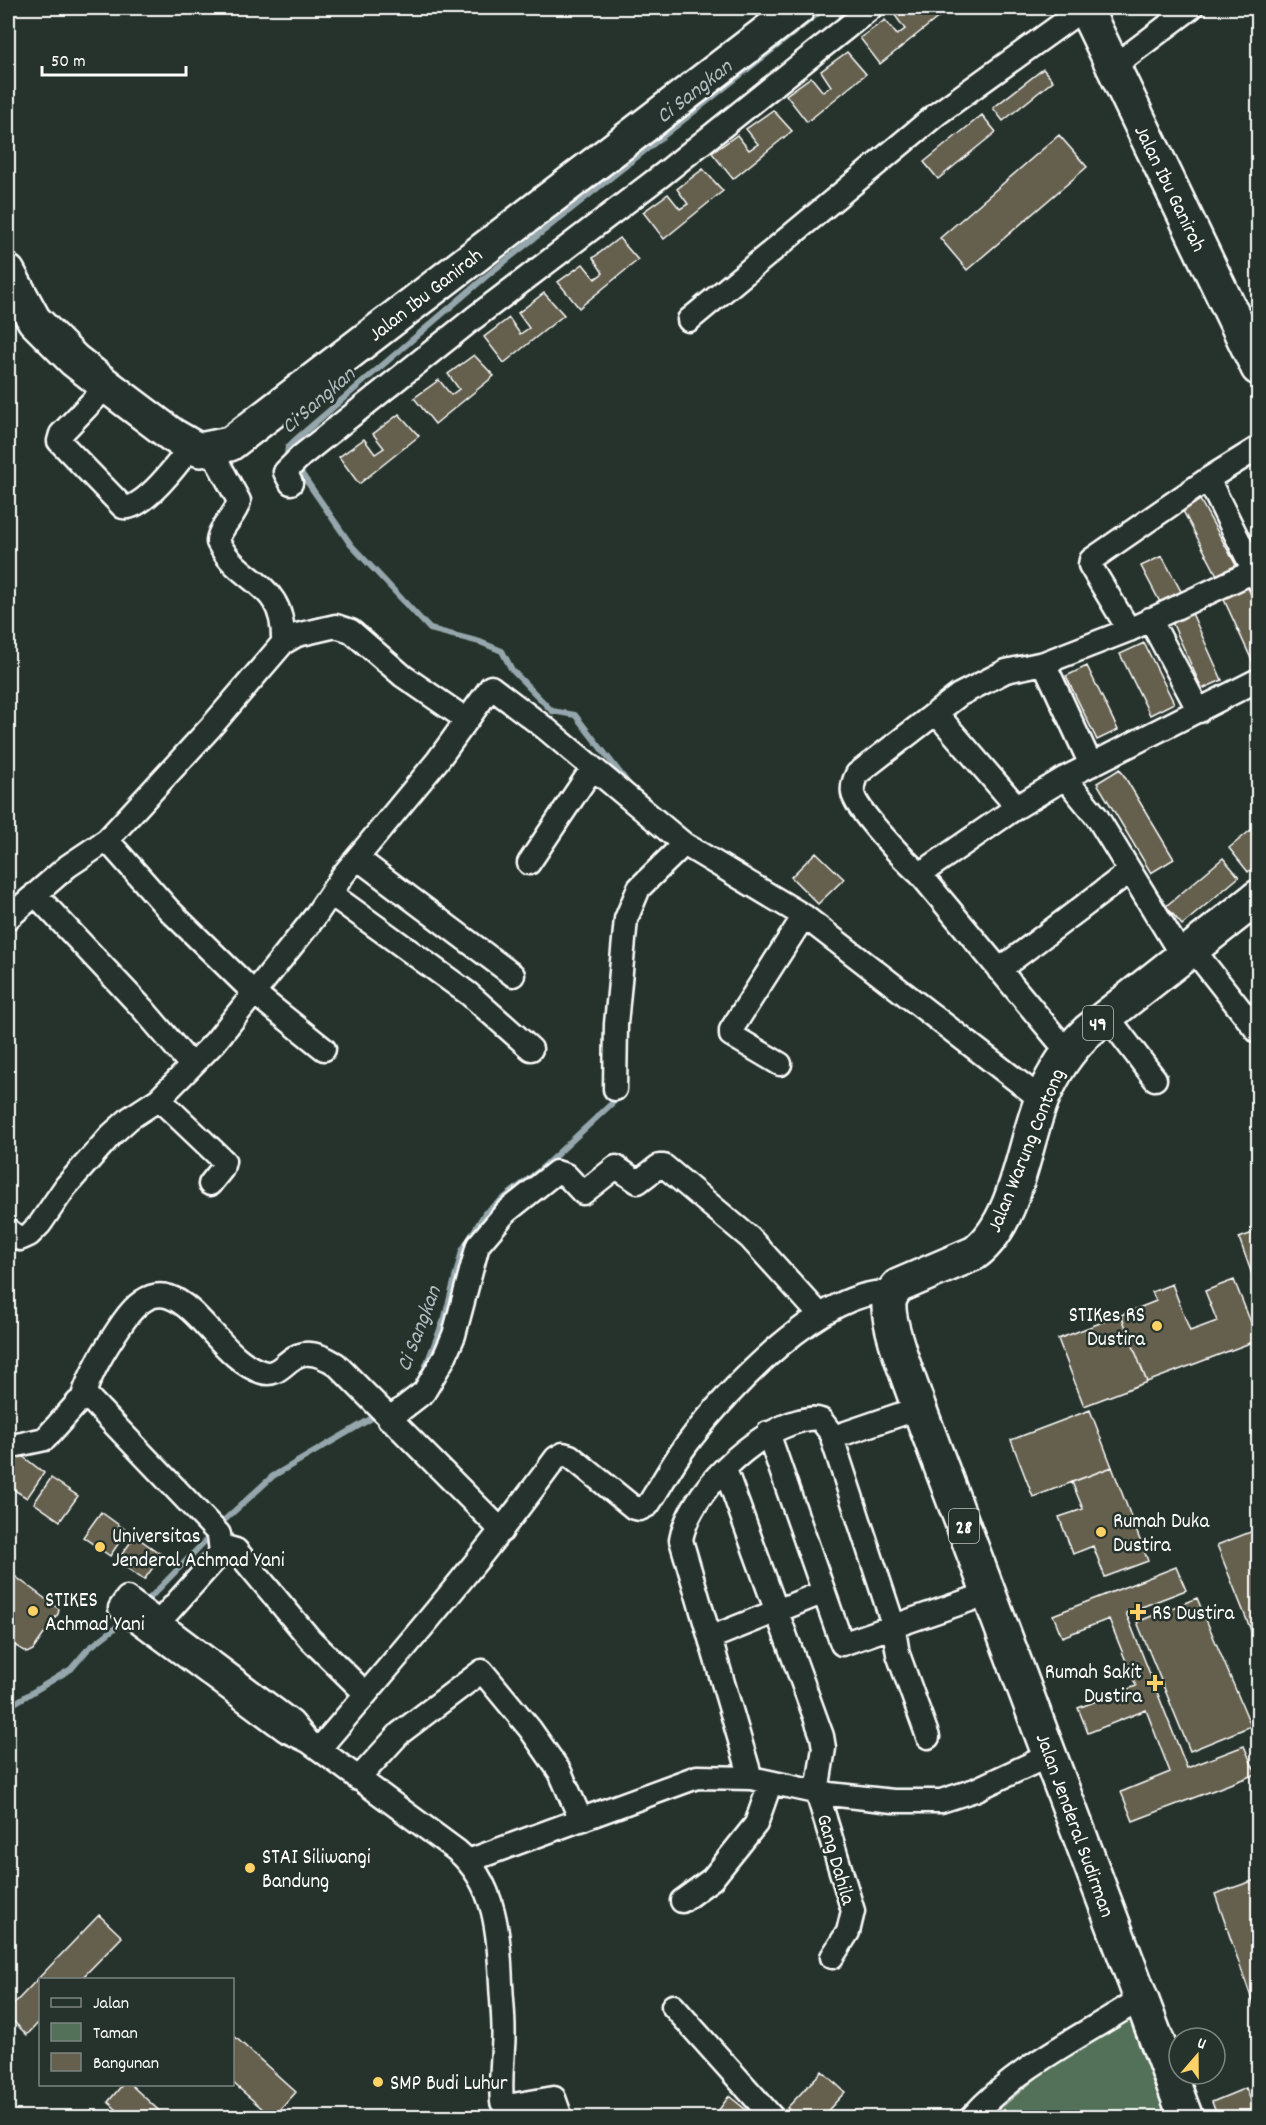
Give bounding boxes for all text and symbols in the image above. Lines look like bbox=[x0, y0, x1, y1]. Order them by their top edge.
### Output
scale bar bbox=[42, 39, 186, 77]
text: 50 m bbox=[51, 50, 86, 75]
water label: Ci Sangkan bbox=[650, 53, 741, 132]
street label: Jalan Ibu Ganirah bbox=[1125, 121, 1212, 258]
street label: Jalan Ibu Ganirah bbox=[363, 242, 490, 351]
water label: Ci Sangkan bbox=[275, 360, 364, 443]
road number: 49 bbox=[1083, 1006, 1113, 1040]
street label: Jalan Warung Contong bbox=[981, 1064, 1074, 1238]
water label: Ci Sangkan bbox=[390, 1281, 451, 1376]
place label: STIKes RS Dustira bbox=[1069, 1302, 1146, 1356]
marker: STIKes RS Dustira bbox=[1150, 1319, 1164, 1333]
place label: Rumah Duka Dustira bbox=[1113, 1508, 1210, 1562]
road number: 28 bbox=[949, 1509, 979, 1543]
place label: Universitas Jenderal Achmad Yani bbox=[112, 1523, 285, 1577]
marker: Rumah Duka Dustira bbox=[1094, 1525, 1108, 1539]
marker: Universitas Jenderal Achmad Yani bbox=[93, 1540, 107, 1554]
place label: STIKES Achmad Yani bbox=[45, 1587, 145, 1641]
place label: RS Dustira bbox=[1152, 1600, 1235, 1630]
marker: RS Dustira bbox=[1129, 1603, 1147, 1621]
marker: STIKES Achmad Yani bbox=[26, 1604, 40, 1618]
place label: Rumah Sakit Dustira bbox=[1045, 1659, 1143, 1713]
marker: Rumah Sakit Dustira bbox=[1146, 1674, 1164, 1692]
street label: Jalan Jenderal Sudirman bbox=[1026, 1730, 1120, 1922]
street label: Gang Dahila bbox=[807, 1811, 862, 1910]
place label: STAI Siliwangi Bandung bbox=[262, 1844, 371, 1898]
marker: STAI Siliwangi Bandung bbox=[243, 1861, 257, 1875]
legend bbox=[39, 1978, 234, 2086]
text: Jalan bbox=[93, 1992, 129, 2017]
text: Taman bbox=[93, 2022, 138, 2047]
north arrow bbox=[1167, 2026, 1227, 2086]
text: U bbox=[1194, 2032, 1209, 2056]
text: Bangunan bbox=[93, 2052, 159, 2077]
place label: SMP Budi Luhur bbox=[390, 2070, 508, 2100]
marker: SMP Budi Luhur bbox=[371, 2075, 385, 2089]

